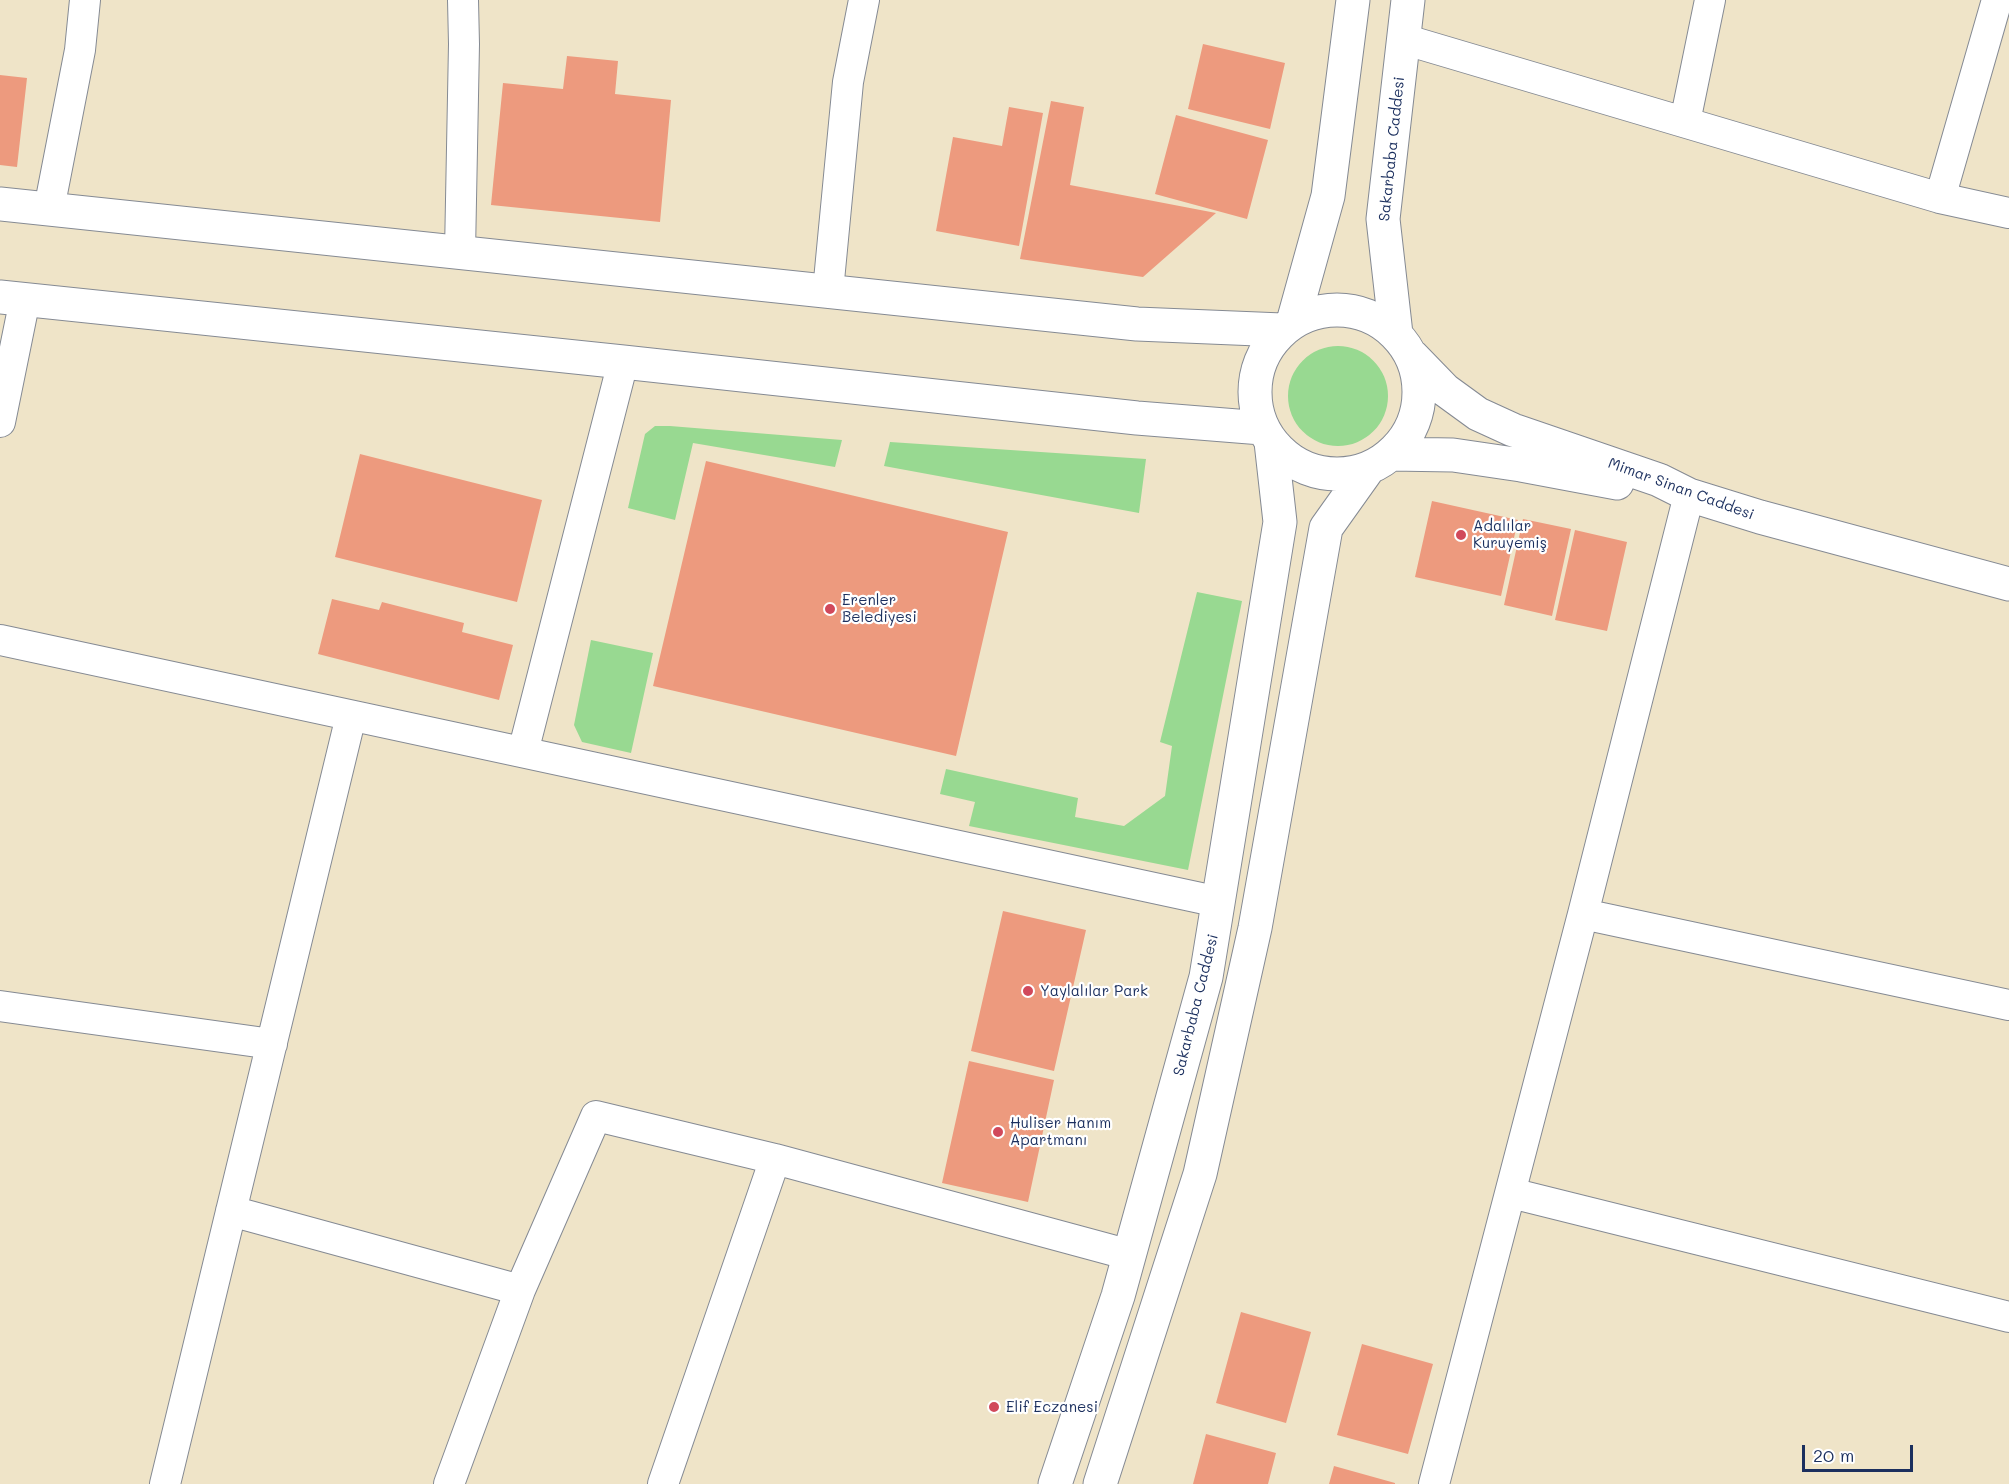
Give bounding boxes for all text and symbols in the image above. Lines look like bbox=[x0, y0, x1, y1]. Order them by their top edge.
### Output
street label: Sakarbaba Caddesi bbox=[1375, 76, 1409, 222]
street label: Mimar Sinan Caddesi bbox=[1605, 454, 1757, 524]
place label: Adalılar Kuruyemiş bbox=[1473, 517, 1547, 552]
marker: Adalılar Kuruyemiş bbox=[1454, 528, 1468, 542]
place label: Erenler Belediyesi bbox=[842, 591, 917, 626]
marker: Erenler Belediyesi bbox=[823, 602, 837, 616]
street label: Sakarbaba Caddesi bbox=[1170, 932, 1222, 1078]
place label: Yaylalılar Park bbox=[1040, 982, 1148, 1000]
marker: Yaylalılar Park bbox=[1021, 984, 1035, 998]
place label: Huliser Hanım Apartmanı bbox=[1010, 1114, 1111, 1149]
marker: Huliser Hanım Apartmanı bbox=[991, 1125, 1005, 1139]
place label: Elif Eczanesi bbox=[1006, 1398, 1098, 1416]
marker: Elif Eczanesi bbox=[987, 1400, 1001, 1414]
scale bar bbox=[1805, 1433, 1916, 1471]
text: 20 m bbox=[1813, 1443, 1854, 1467]

